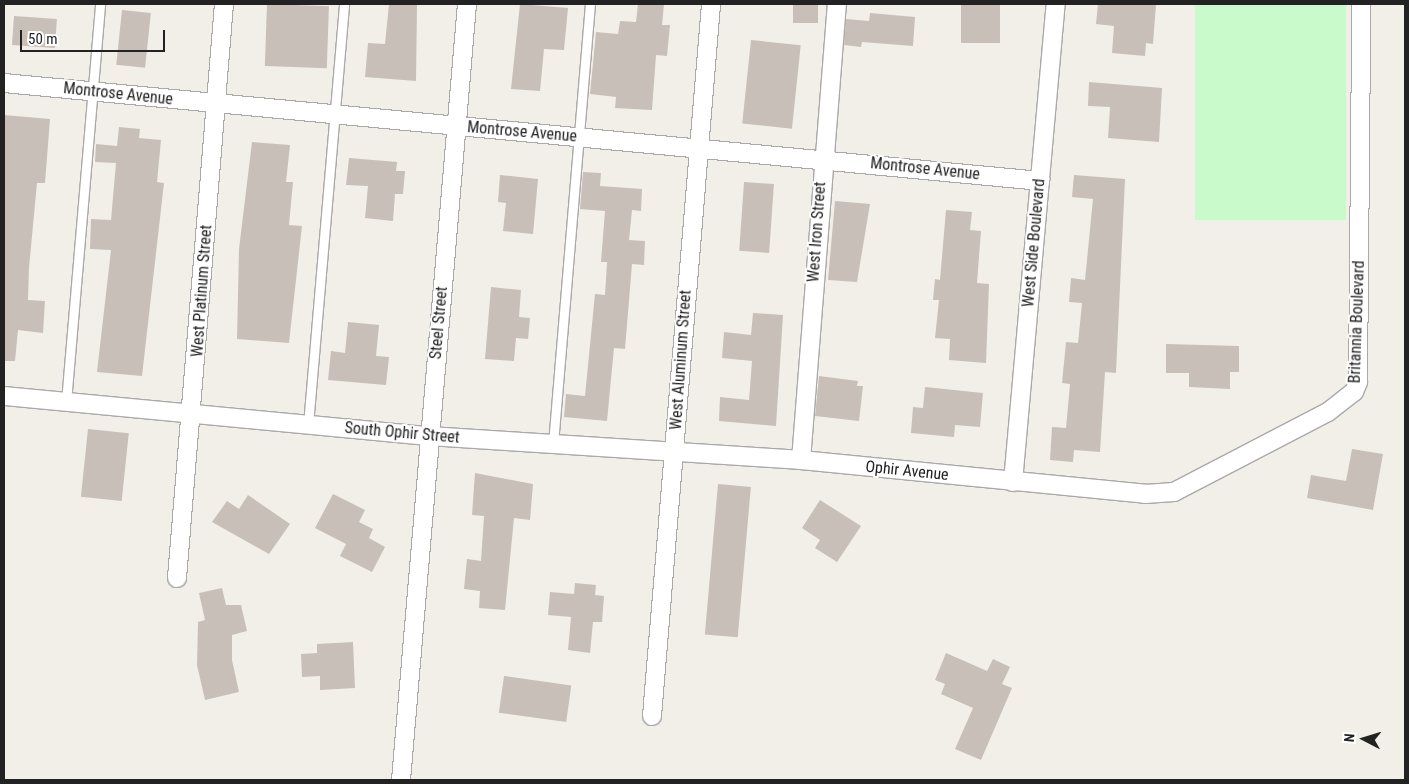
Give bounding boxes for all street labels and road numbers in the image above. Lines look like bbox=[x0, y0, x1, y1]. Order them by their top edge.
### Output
street label: Montrose Avenue bbox=[62, 79, 174, 109]
street label: Montrose Avenue bbox=[466, 118, 578, 146]
street label: Montrose Avenue bbox=[869, 154, 981, 184]
street label: West Side Boulevard bbox=[1019, 178, 1049, 308]
street label: West Iron Street bbox=[804, 181, 830, 283]
street label: West Platinum Street bbox=[188, 224, 216, 358]
street label: Britannia Boulevard bbox=[1345, 260, 1369, 384]
street label: Steel Street bbox=[426, 286, 452, 360]
street label: West Aluminum Street bbox=[667, 289, 695, 431]
street label: South Ophir Street bbox=[344, 418, 460, 448]
street label: Ophir Avenue bbox=[864, 457, 950, 485]

